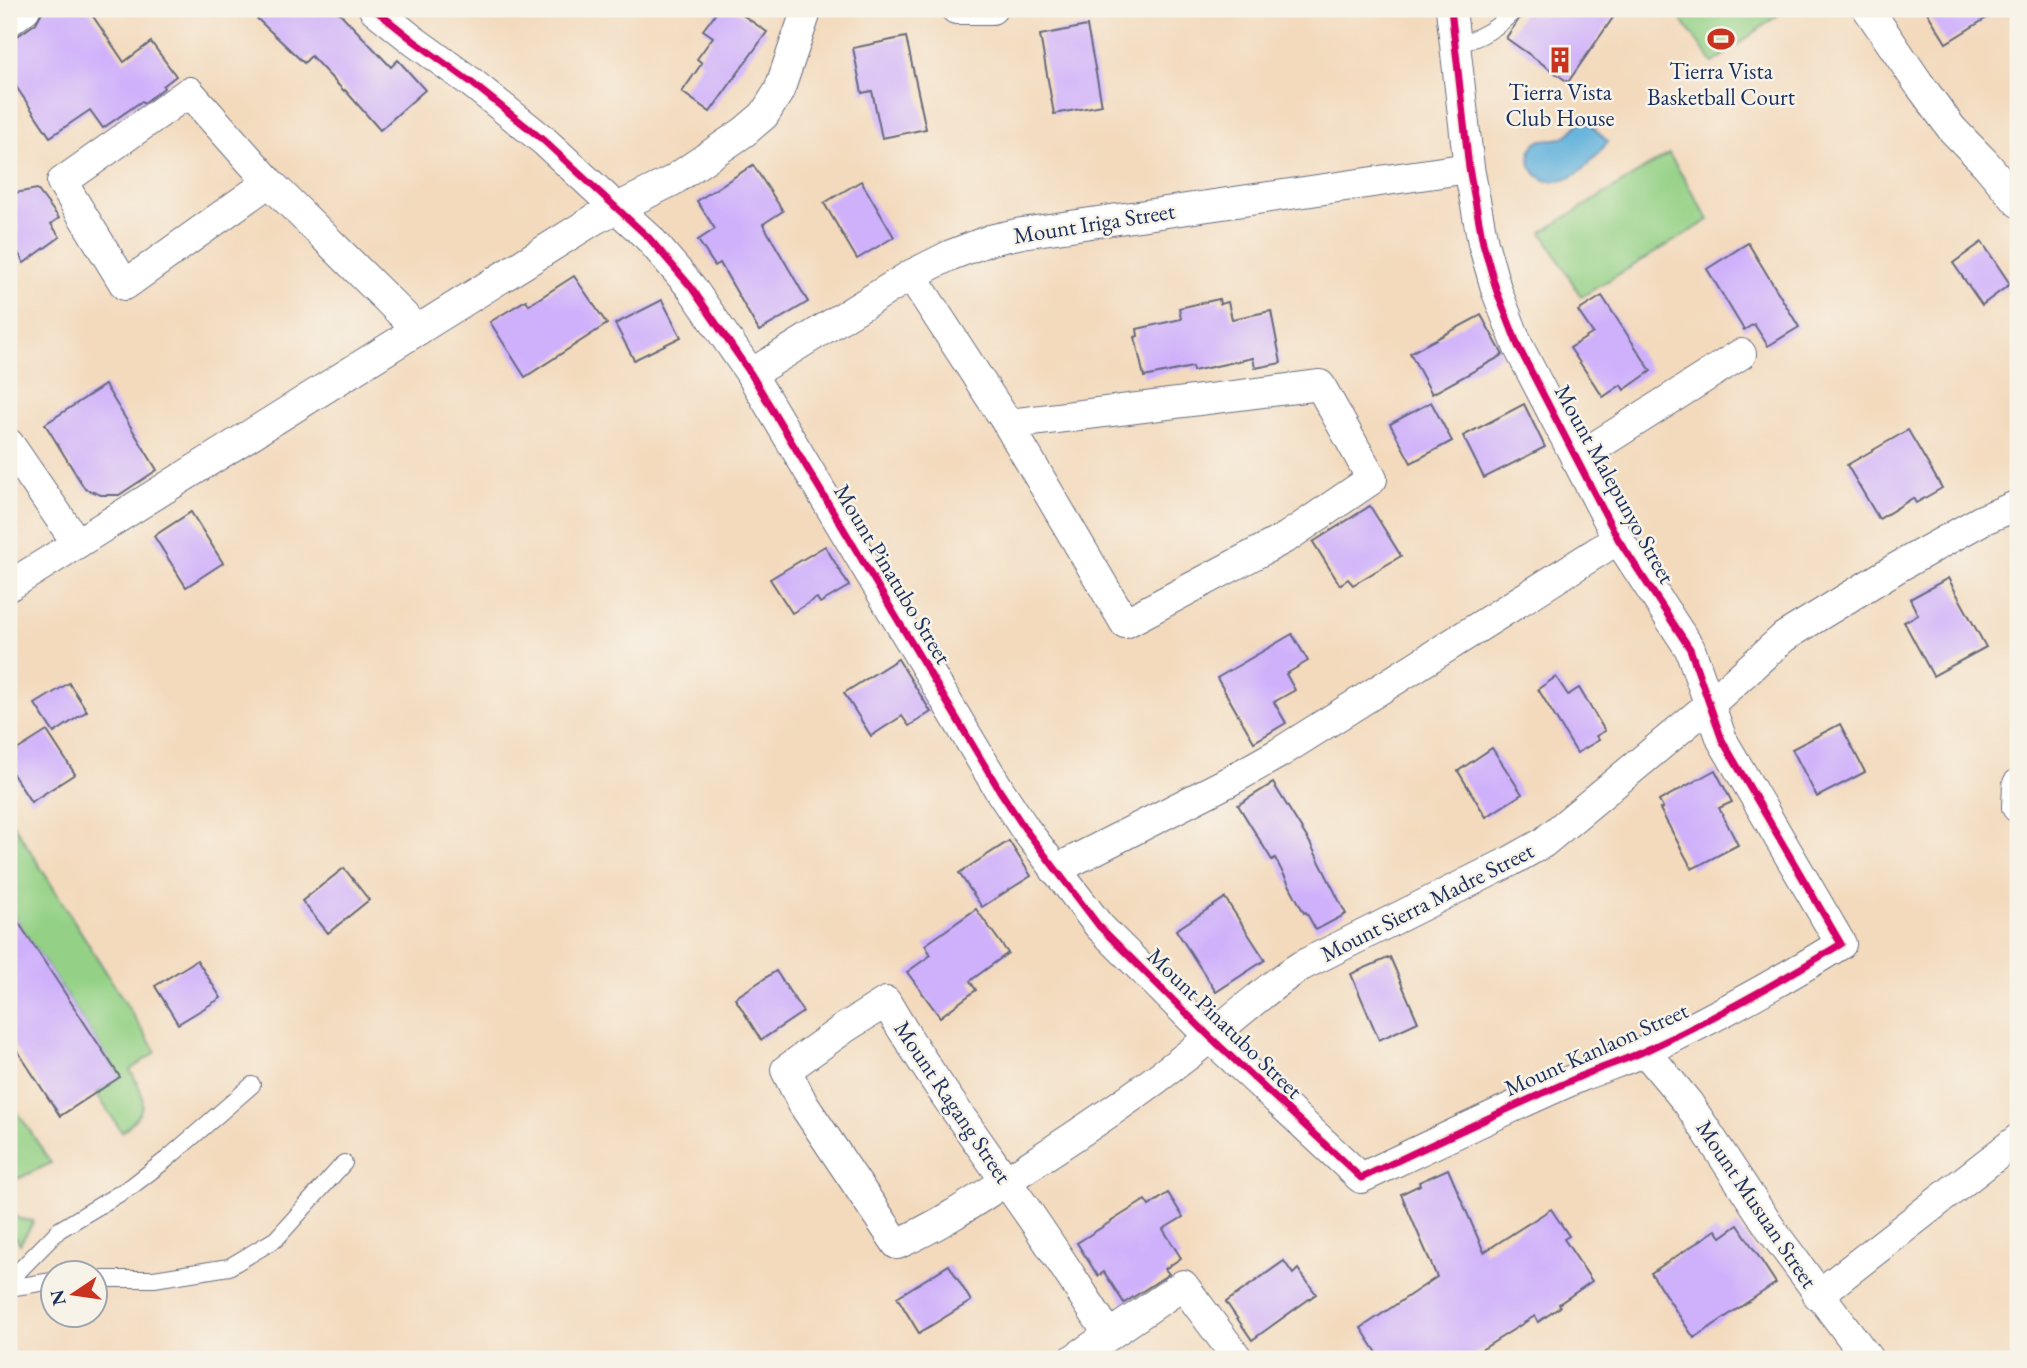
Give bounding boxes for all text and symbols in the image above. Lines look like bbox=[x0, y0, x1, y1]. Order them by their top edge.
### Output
sports icon: Tierra Vista Basketball Court bbox=[1706, 24, 1736, 54]
building icon: Tierra Vista Club House bbox=[1545, 45, 1575, 75]
place label: Tierra Vista Basketball Court bbox=[1647, 56, 1796, 112]
place label: Tierra Vista Club House bbox=[1506, 77, 1615, 133]
street label: Mount Iriga Street bbox=[1011, 195, 1178, 251]
street label: Mount Malepunyo Street bbox=[1548, 379, 1683, 589]
street label: Mount Pinatubo Street bbox=[827, 478, 959, 670]
street label: Mount Sierra Madre Street bbox=[1315, 835, 1539, 969]
street label: Mount Pinatubo Street bbox=[1141, 941, 1310, 1106]
street label: Mount Kanlaon Street bbox=[1499, 995, 1693, 1103]
street label: Mount Ragang Street bbox=[888, 1015, 1019, 1190]
street label: Mount Musuan Street bbox=[1690, 1114, 1825, 1295]
north arrow bbox=[38, 1260, 108, 1330]
text: N bbox=[44, 1287, 72, 1308]

